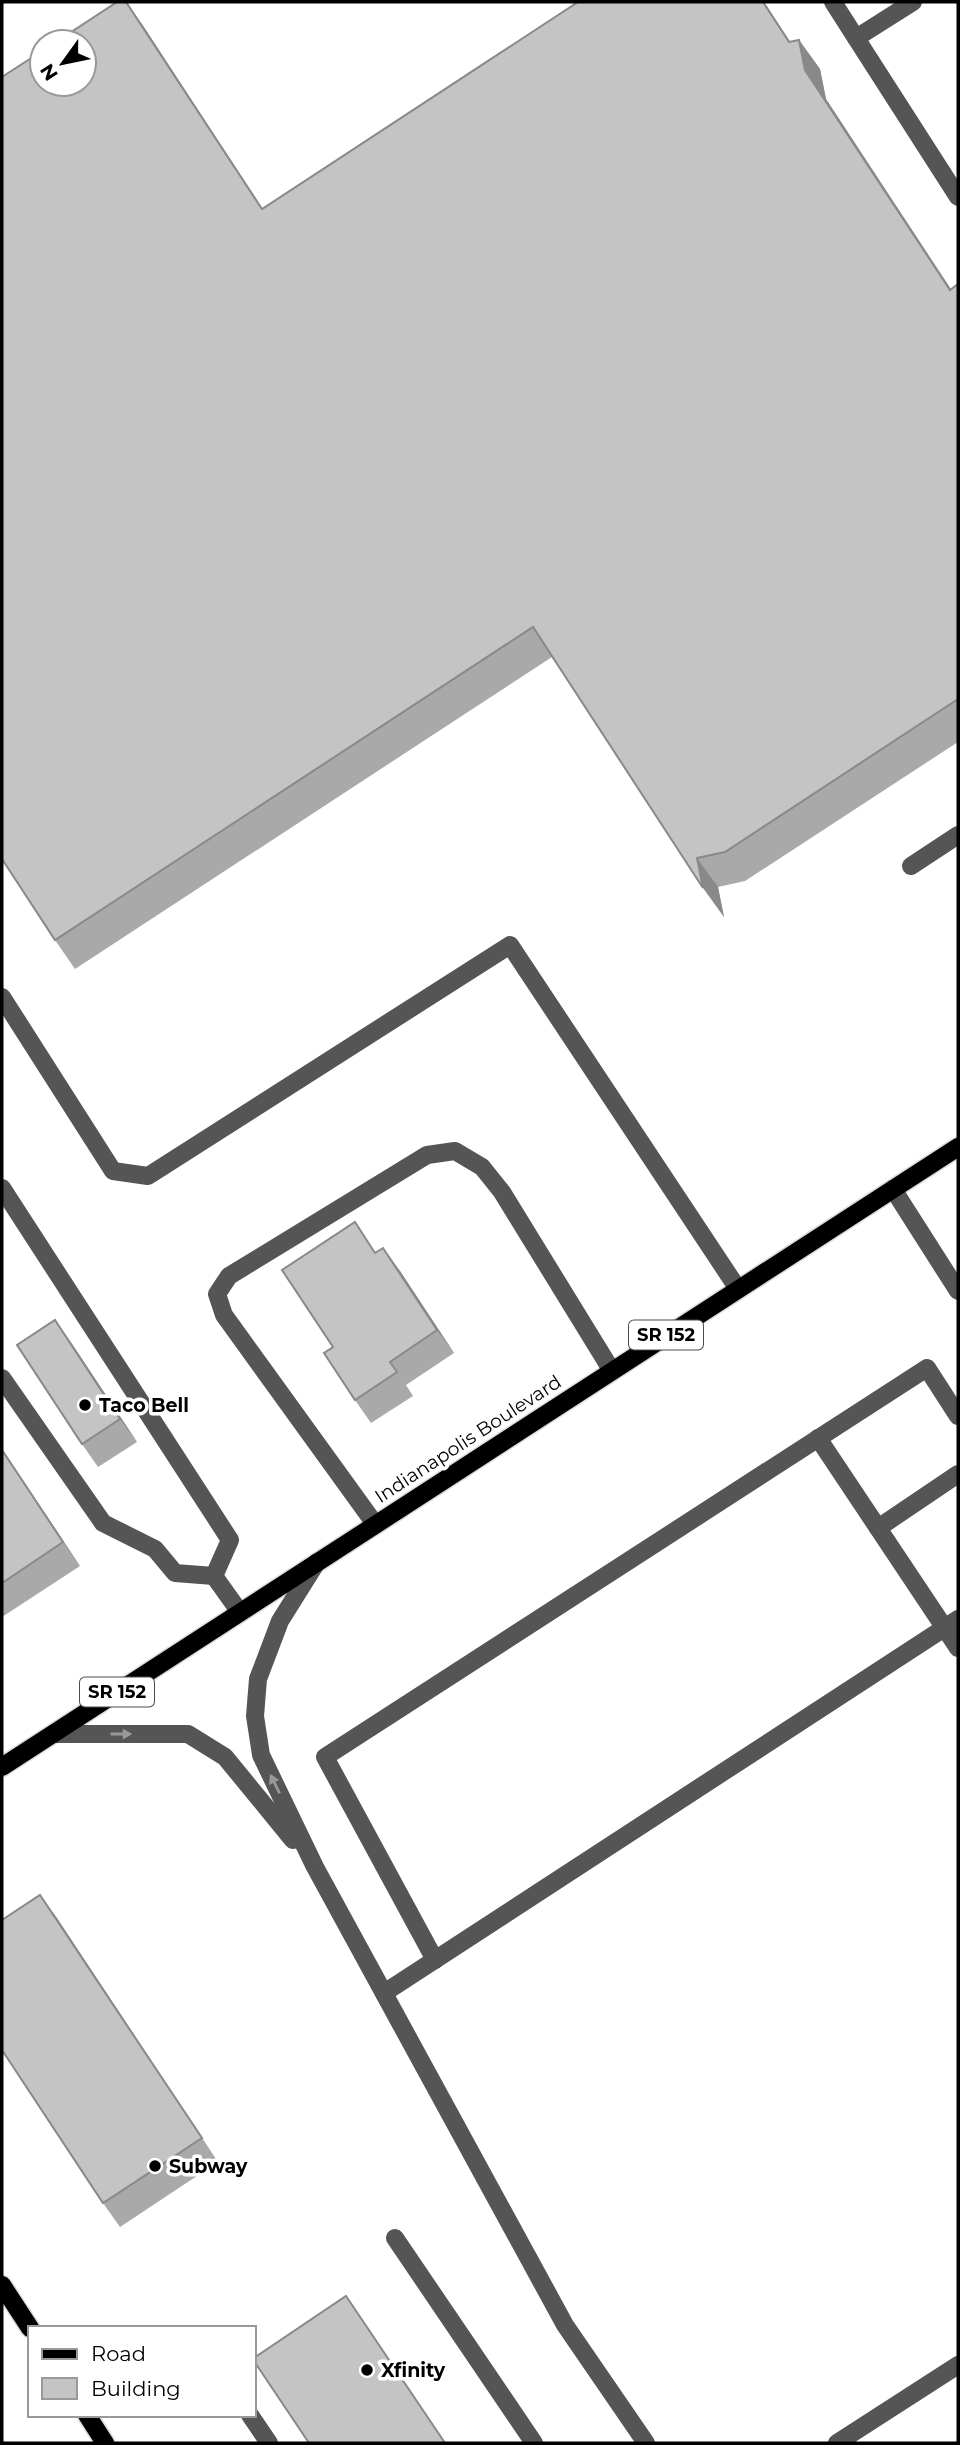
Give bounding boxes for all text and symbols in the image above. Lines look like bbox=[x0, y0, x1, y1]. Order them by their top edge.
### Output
north arrow bbox=[28, 28, 98, 98]
text: N bbox=[35, 59, 63, 85]
road number: SR 152 bbox=[629, 1320, 703, 1350]
street label: Indianapolis Boulevard bbox=[370, 1370, 566, 1508]
place label: Taco Bell bbox=[99, 1394, 189, 1417]
marker: Taco Bell bbox=[77, 1397, 93, 1413]
road number: SR 152 bbox=[80, 1678, 154, 1707]
one-way arrow bbox=[110, 1728, 132, 1740]
one-way arrow bbox=[269, 1774, 280, 1794]
place label: Subway bbox=[169, 2155, 248, 2178]
marker: Subway bbox=[147, 2158, 163, 2174]
legend bbox=[28, 2326, 256, 2417]
text: Road bbox=[91, 2341, 146, 2366]
place label: Xfinity bbox=[381, 2359, 446, 2382]
marker: Xfinity bbox=[359, 2362, 375, 2378]
text: Building bbox=[91, 2376, 181, 2401]

